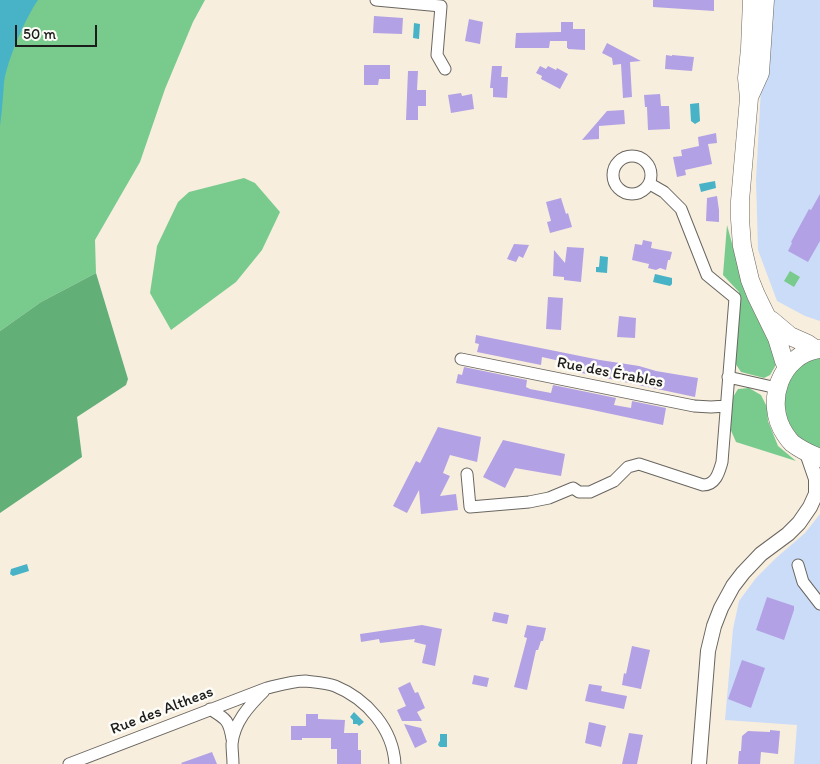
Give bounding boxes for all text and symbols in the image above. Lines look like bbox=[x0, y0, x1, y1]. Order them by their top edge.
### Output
scale bar bbox=[18, 15, 100, 47]
text: 50 m bbox=[23, 25, 56, 43]
street label: Rue des Érables bbox=[555, 353, 665, 393]
street label: Rue des Altheas bbox=[108, 683, 216, 739]

